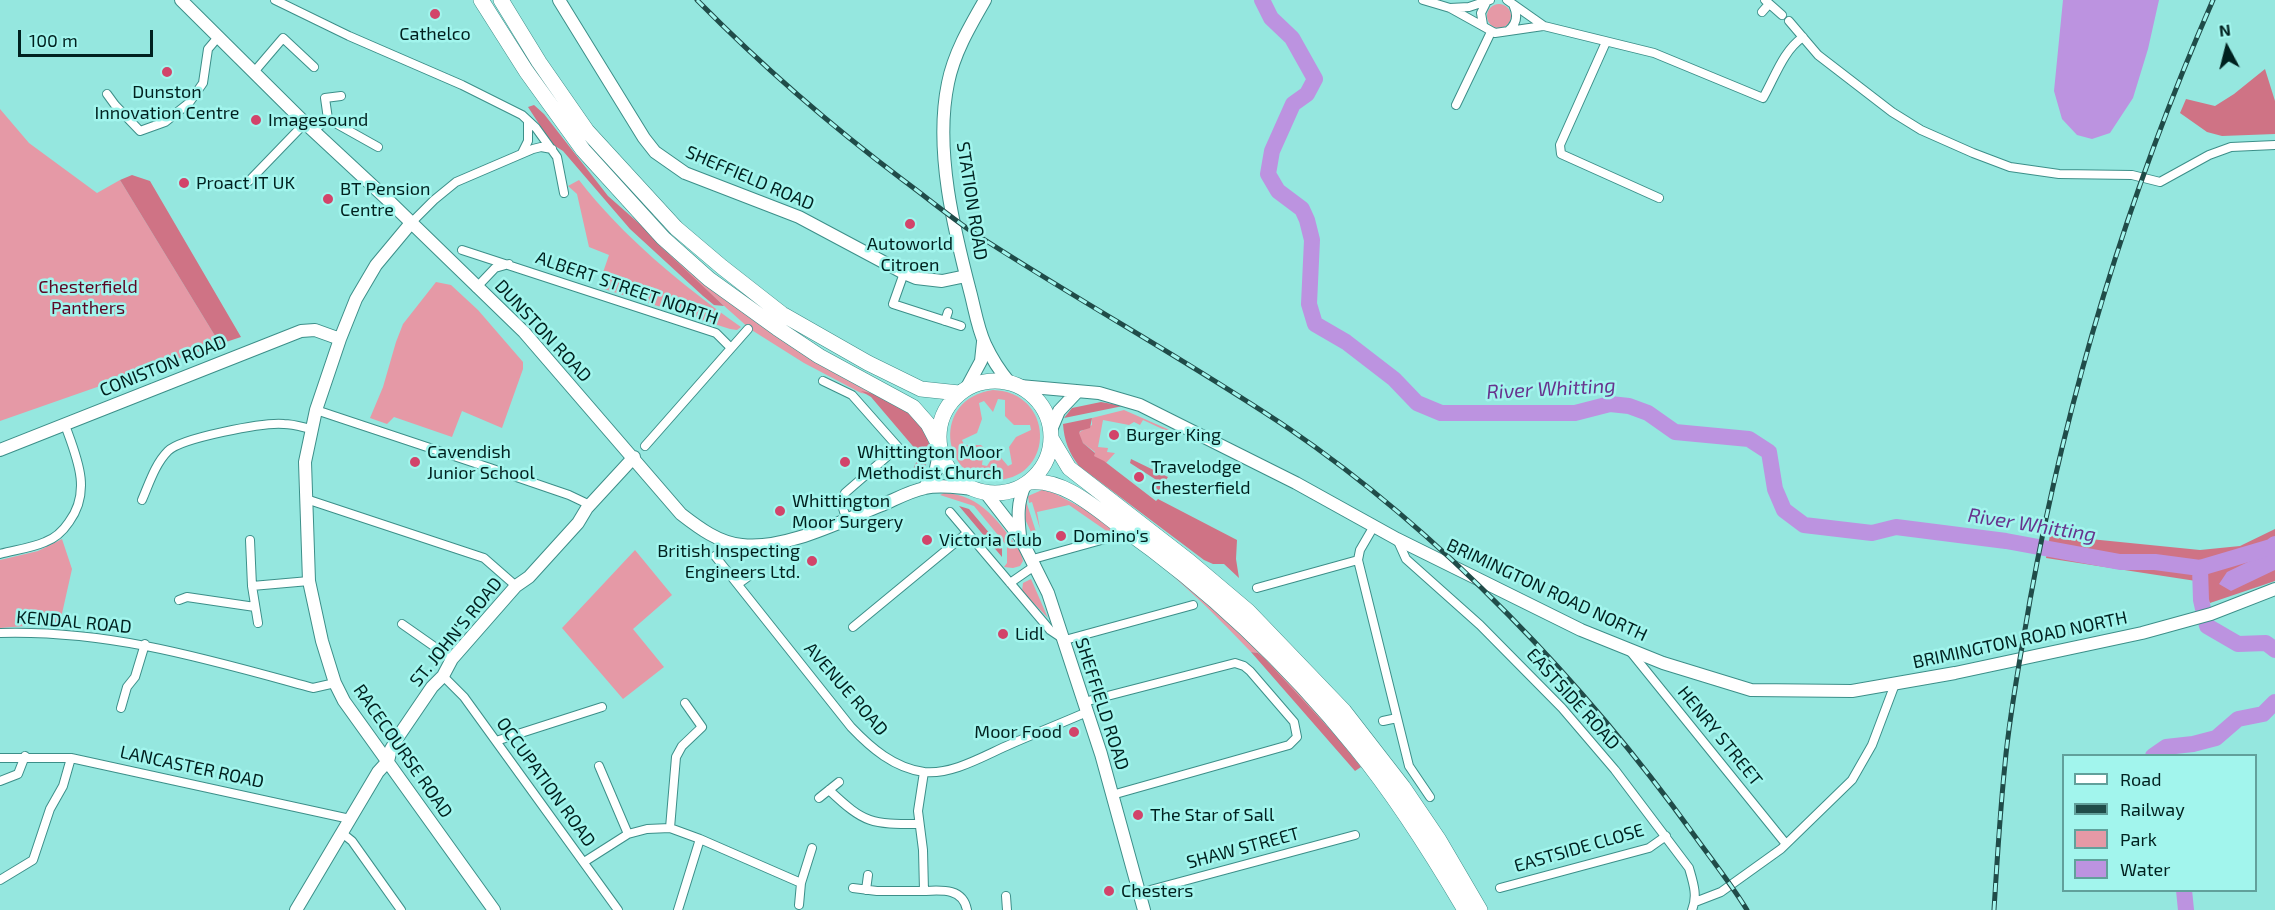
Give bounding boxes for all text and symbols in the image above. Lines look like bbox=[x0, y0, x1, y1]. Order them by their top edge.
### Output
marker: Cathelco bbox=[428, 7, 442, 21]
scale bar bbox=[21, 18, 156, 56]
north arrow bbox=[2197, 18, 2257, 78]
text: N bbox=[2218, 20, 2232, 40]
place label: Cathelco bbox=[399, 23, 471, 45]
text: 100 m bbox=[29, 29, 78, 51]
marker: Dunston Innovation Centre bbox=[160, 65, 174, 79]
place label: Dunston Innovation Centre bbox=[95, 81, 239, 124]
place label: Imagesound bbox=[268, 109, 368, 131]
marker: Imagesound bbox=[249, 113, 263, 127]
street label: STATION ROAD bbox=[952, 140, 992, 262]
street label: SHEFFIELD ROAD bbox=[682, 141, 818, 215]
place label: Proact IT UK bbox=[196, 172, 295, 194]
marker: Proact IT UK bbox=[177, 176, 191, 190]
place label: BT Pension Centre bbox=[340, 178, 430, 220]
marker: BT Pension Centre bbox=[321, 192, 335, 206]
marker: Autoworld Citroen bbox=[903, 217, 917, 231]
place label: Autoworld Citroen bbox=[867, 233, 953, 276]
street label: ALBERT STREET NORTH bbox=[533, 247, 721, 329]
street label: DUNSTON ROAD bbox=[490, 275, 596, 387]
park label: Chesterfield Panthers bbox=[38, 276, 138, 318]
street label: CONISTON ROAD bbox=[96, 331, 230, 401]
water label: River Whitting bbox=[1486, 374, 1616, 404]
place label: Burger King bbox=[1126, 424, 1221, 446]
marker: Burger King bbox=[1107, 428, 1121, 442]
place label: Cavendish Junior School bbox=[427, 441, 535, 484]
place label: Whittington Moor Methodist Church bbox=[857, 441, 1003, 484]
marker: Cavendish Junior School bbox=[408, 455, 422, 469]
marker: Whittington Moor Methodist Church bbox=[838, 455, 852, 469]
place label: Travelodge Chesterfield bbox=[1151, 456, 1251, 498]
marker: Travelodge Chesterfield bbox=[1132, 470, 1146, 484]
place label: Whittington Moor Surgery bbox=[792, 490, 903, 532]
water label: River Whitting bbox=[1966, 503, 2098, 547]
marker: Whittington Moor Surgery bbox=[773, 504, 787, 518]
place label: Domino's bbox=[1073, 525, 1149, 547]
place label: Victoria Club bbox=[939, 529, 1042, 551]
marker: Domino's bbox=[1054, 529, 1068, 543]
marker: Victoria Club bbox=[920, 533, 934, 547]
street label: BRIMINGTON ROAD NORTH bbox=[1443, 534, 1651, 646]
place label: British Inspecting Engineers Ltd. bbox=[657, 540, 800, 582]
marker: British Inspecting Engineers Ltd. bbox=[805, 554, 819, 568]
street label: ST. JOHN'S ROAD bbox=[405, 573, 507, 691]
street label: KENDAL ROAD bbox=[15, 606, 133, 638]
street label: BRIMINGTON ROAD NORTH bbox=[1911, 607, 2129, 673]
place label: Lidl bbox=[1015, 623, 1044, 645]
marker: Lidl bbox=[996, 627, 1010, 641]
street label: SHEFFIELD ROAD bbox=[1070, 635, 1134, 773]
street label: AVENUE ROAD bbox=[800, 638, 892, 740]
street label: EASTSIDE ROAD bbox=[1522, 644, 1624, 754]
street label: RACECOURSE ROAD bbox=[349, 680, 457, 822]
street label: HENRY STREET bbox=[1673, 682, 1767, 790]
street label: OCCUPATION ROAD bbox=[492, 713, 600, 851]
place label: Moor Food bbox=[974, 721, 1062, 743]
marker: Moor Food bbox=[1067, 725, 1081, 739]
street label: LANCASTER ROAD bbox=[118, 741, 266, 793]
legend bbox=[2062, 754, 2257, 892]
text: Road bbox=[2120, 768, 2161, 790]
text: Railway bbox=[2120, 798, 2185, 820]
place label: The Star of Sall bbox=[1150, 804, 1274, 826]
marker: The Star of Sall bbox=[1131, 808, 1145, 822]
street label: EASTSIDE CLOSE bbox=[1512, 819, 1646, 877]
street label: SHAW STREET bbox=[1184, 823, 1302, 873]
text: Park bbox=[2120, 828, 2157, 850]
text: Water bbox=[2120, 858, 2170, 880]
place label: Chesters bbox=[1121, 880, 1193, 902]
marker: Chesters bbox=[1102, 884, 1116, 898]

